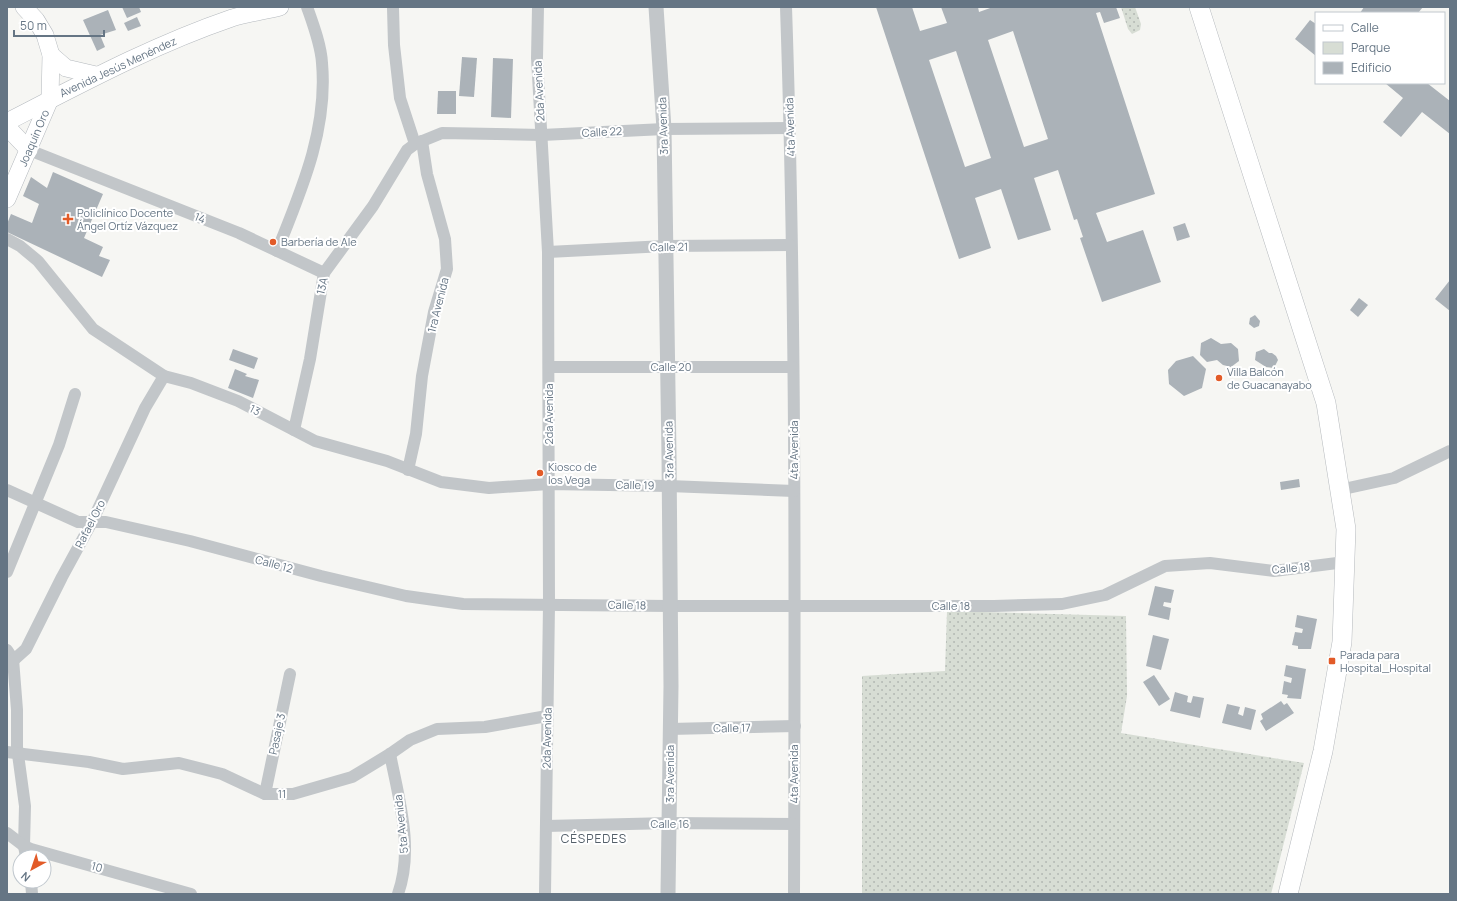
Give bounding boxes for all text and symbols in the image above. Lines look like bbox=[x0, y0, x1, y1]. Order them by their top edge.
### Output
scale bar bbox=[14, 12, 104, 38]
legend bbox=[1315, 12, 1445, 84]
text: 50 m bbox=[20, 17, 47, 34]
text: Calle bbox=[1351, 19, 1379, 36]
street label: Avenida Jesús Menéndez bbox=[57, 33, 179, 100]
text: Parque bbox=[1351, 39, 1390, 56]
text: Edificio bbox=[1351, 59, 1391, 76]
street label: 2da Avenida bbox=[529, 60, 548, 122]
street label: 3ra Avenida bbox=[654, 97, 671, 155]
street label: 4ta Avenida bbox=[781, 97, 798, 157]
street label: Joaquín Oro bbox=[15, 107, 52, 169]
street label: Calle 22 bbox=[581, 123, 622, 140]
place label: Policlínico Docente Ángel Ortíz Vázquez bbox=[77, 205, 178, 233]
street label: 14 bbox=[192, 209, 208, 227]
marker: Policlínico Docente Ángel Ortíz Vázquez bbox=[62, 213, 74, 225]
place label: Barbería de Ale bbox=[281, 234, 357, 249]
marker: Barbería de Ale bbox=[268, 237, 278, 247]
street label: Calle 21 bbox=[650, 239, 688, 254]
street label: 13A bbox=[312, 276, 331, 296]
street label: 1ra Avenida bbox=[423, 276, 452, 334]
street label: Calle 20 bbox=[651, 359, 691, 374]
place label: Villa Balcón de Guacanayabo bbox=[1227, 364, 1312, 392]
marker: Villa Balcón de Guacanayabo bbox=[1214, 373, 1224, 383]
street label: 2da Avenida bbox=[541, 384, 556, 445]
street label: 13 bbox=[247, 401, 263, 419]
street label: 4ta Avenida bbox=[786, 420, 801, 480]
street label: 3ra Avenida bbox=[660, 421, 677, 479]
place label: Kiosco de los Vega bbox=[548, 459, 597, 487]
marker: Kiosco de los Vega bbox=[535, 468, 545, 478]
street label: Calle 19 bbox=[615, 477, 655, 492]
street label: Rafael Oro bbox=[71, 497, 108, 551]
street label: Calle 12 bbox=[254, 551, 295, 576]
street label: Calle 18 bbox=[1271, 558, 1311, 577]
street label: Calle 18 bbox=[608, 597, 646, 612]
street label: Calle 18 bbox=[932, 598, 970, 613]
place label: Parada para Hospital_Hospital bbox=[1340, 647, 1431, 675]
marker: Parada para Hospital_Hospital bbox=[1327, 656, 1337, 666]
street label: 2da Avenida bbox=[538, 707, 555, 769]
street label: Pasaje 3 bbox=[265, 712, 288, 756]
street label: Calle 17 bbox=[713, 720, 751, 735]
street label: 4ta Avenida bbox=[786, 744, 801, 804]
street label: 3ra Avenida bbox=[662, 745, 677, 803]
street label: 11 bbox=[278, 786, 286, 801]
street label: 5ta Avenida bbox=[390, 794, 411, 854]
street label: Calle 16 bbox=[651, 816, 690, 831]
district label: CÉSPEDES bbox=[561, 830, 627, 847]
north arrow bbox=[12, 849, 52, 889]
street label: 10 bbox=[90, 858, 104, 875]
text: N bbox=[17, 869, 33, 885]

